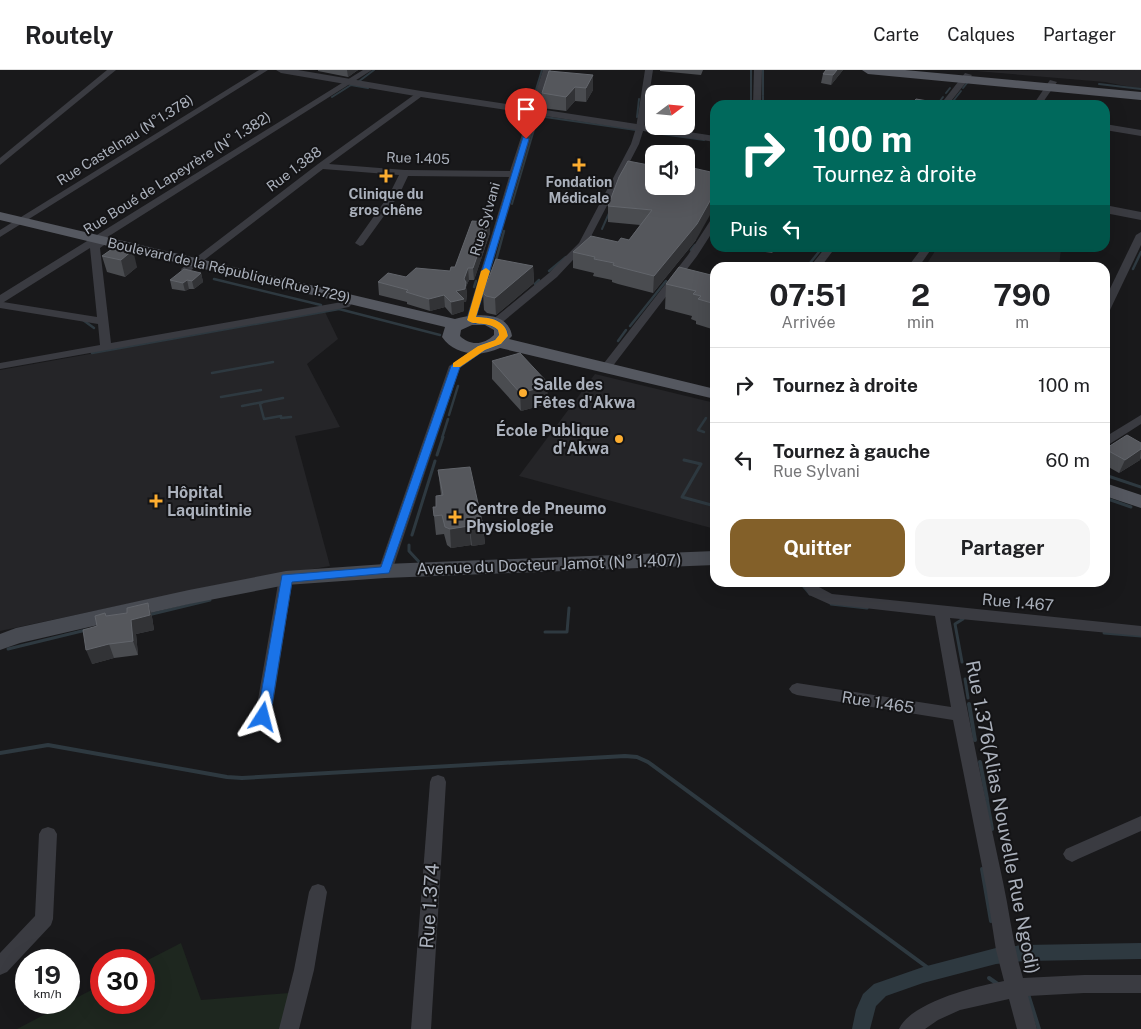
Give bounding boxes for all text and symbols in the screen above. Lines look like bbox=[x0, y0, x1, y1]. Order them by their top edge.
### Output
text: Routely bbox=[25, 21, 114, 49]
text: Carte bbox=[873, 24, 919, 45]
text: Calques bbox=[947, 24, 1015, 45]
text: Partager bbox=[1043, 24, 1116, 45]
north arrow bbox=[645, 85, 695, 135]
map controls bbox=[645, 85, 695, 195]
pin bbox=[505, 88, 547, 139]
street label: Rue Castelnau (N°1.378) bbox=[54, 91, 196, 189]
icon: arrive bbox=[512, 95, 540, 123]
street label: Rue Boué de Lapeyrère (N° 1.382) bbox=[80, 108, 274, 238]
text: 100 m bbox=[813, 119, 912, 160]
icon: right bbox=[730, 120, 795, 185]
street label: Rue 1.388 bbox=[263, 143, 325, 195]
button: sound bbox=[645, 145, 695, 195]
street label: Rue 1.405 bbox=[386, 149, 450, 167]
marker: Fondation Médicale bbox=[572, 158, 586, 172]
text: Tournez à droite bbox=[813, 161, 977, 187]
marker: Clinique du gros chêne bbox=[379, 169, 393, 183]
place label: Fondation Médicale bbox=[546, 174, 612, 206]
street label: Rue Sylvani bbox=[467, 180, 503, 258]
place label: Clinique du gros chêne bbox=[348, 186, 424, 218]
icon: left bbox=[778, 215, 806, 243]
text: Puis bbox=[730, 218, 768, 240]
street label: Boulevard de la République(Rue 1.729) bbox=[106, 234, 352, 306]
text: 07:51 bbox=[769, 277, 848, 313]
text: 2 bbox=[911, 277, 930, 313]
text: 790 bbox=[993, 277, 1051, 313]
text: Arrivée bbox=[782, 313, 835, 332]
text: min bbox=[907, 313, 934, 332]
text: m bbox=[1015, 313, 1029, 332]
icon: right bbox=[730, 371, 758, 399]
text: Tournez à droite bbox=[773, 374, 918, 396]
text: 100 m bbox=[1038, 374, 1090, 396]
place label: Salle des Fêtes d'Akwa bbox=[533, 375, 635, 412]
marker: Salle des Fêtes d'Akwa bbox=[517, 387, 529, 399]
place label: École Publique d'Akwa bbox=[496, 420, 609, 458]
marker: École Publique d'Akwa bbox=[613, 433, 625, 445]
text: Tournez à gauche bbox=[773, 440, 930, 462]
icon: left bbox=[730, 446, 758, 474]
text: 60 m bbox=[1046, 449, 1090, 471]
text: Rue Sylvani bbox=[773, 462, 860, 481]
place label: Hôpital Laquintinie bbox=[167, 483, 252, 520]
marker: Hôpital Laquintinie bbox=[149, 494, 163, 508]
place label: Centre de Pneumo Physiologie bbox=[466, 499, 607, 536]
marker: Centre de Pneumo Physiologie bbox=[448, 510, 462, 524]
button: Quitter bbox=[730, 519, 905, 577]
button: Partager bbox=[915, 519, 1090, 577]
street label: Avenue du Docteur Jamot (N° 1.407) bbox=[416, 550, 682, 579]
street label: Rue 1.467 bbox=[981, 590, 1055, 615]
street label: Rue 1.376(Alias Nouvelle Rue Ngodi) bbox=[962, 658, 1044, 976]
street label: Rue 1.465 bbox=[840, 687, 916, 718]
position arrow bbox=[236, 690, 288, 742]
street label: Rue 1.374 bbox=[415, 863, 443, 949]
speed limit sign: 30 bbox=[90, 949, 155, 1014]
text: 19 bbox=[34, 960, 61, 990]
text: km/h bbox=[33, 987, 62, 1001]

